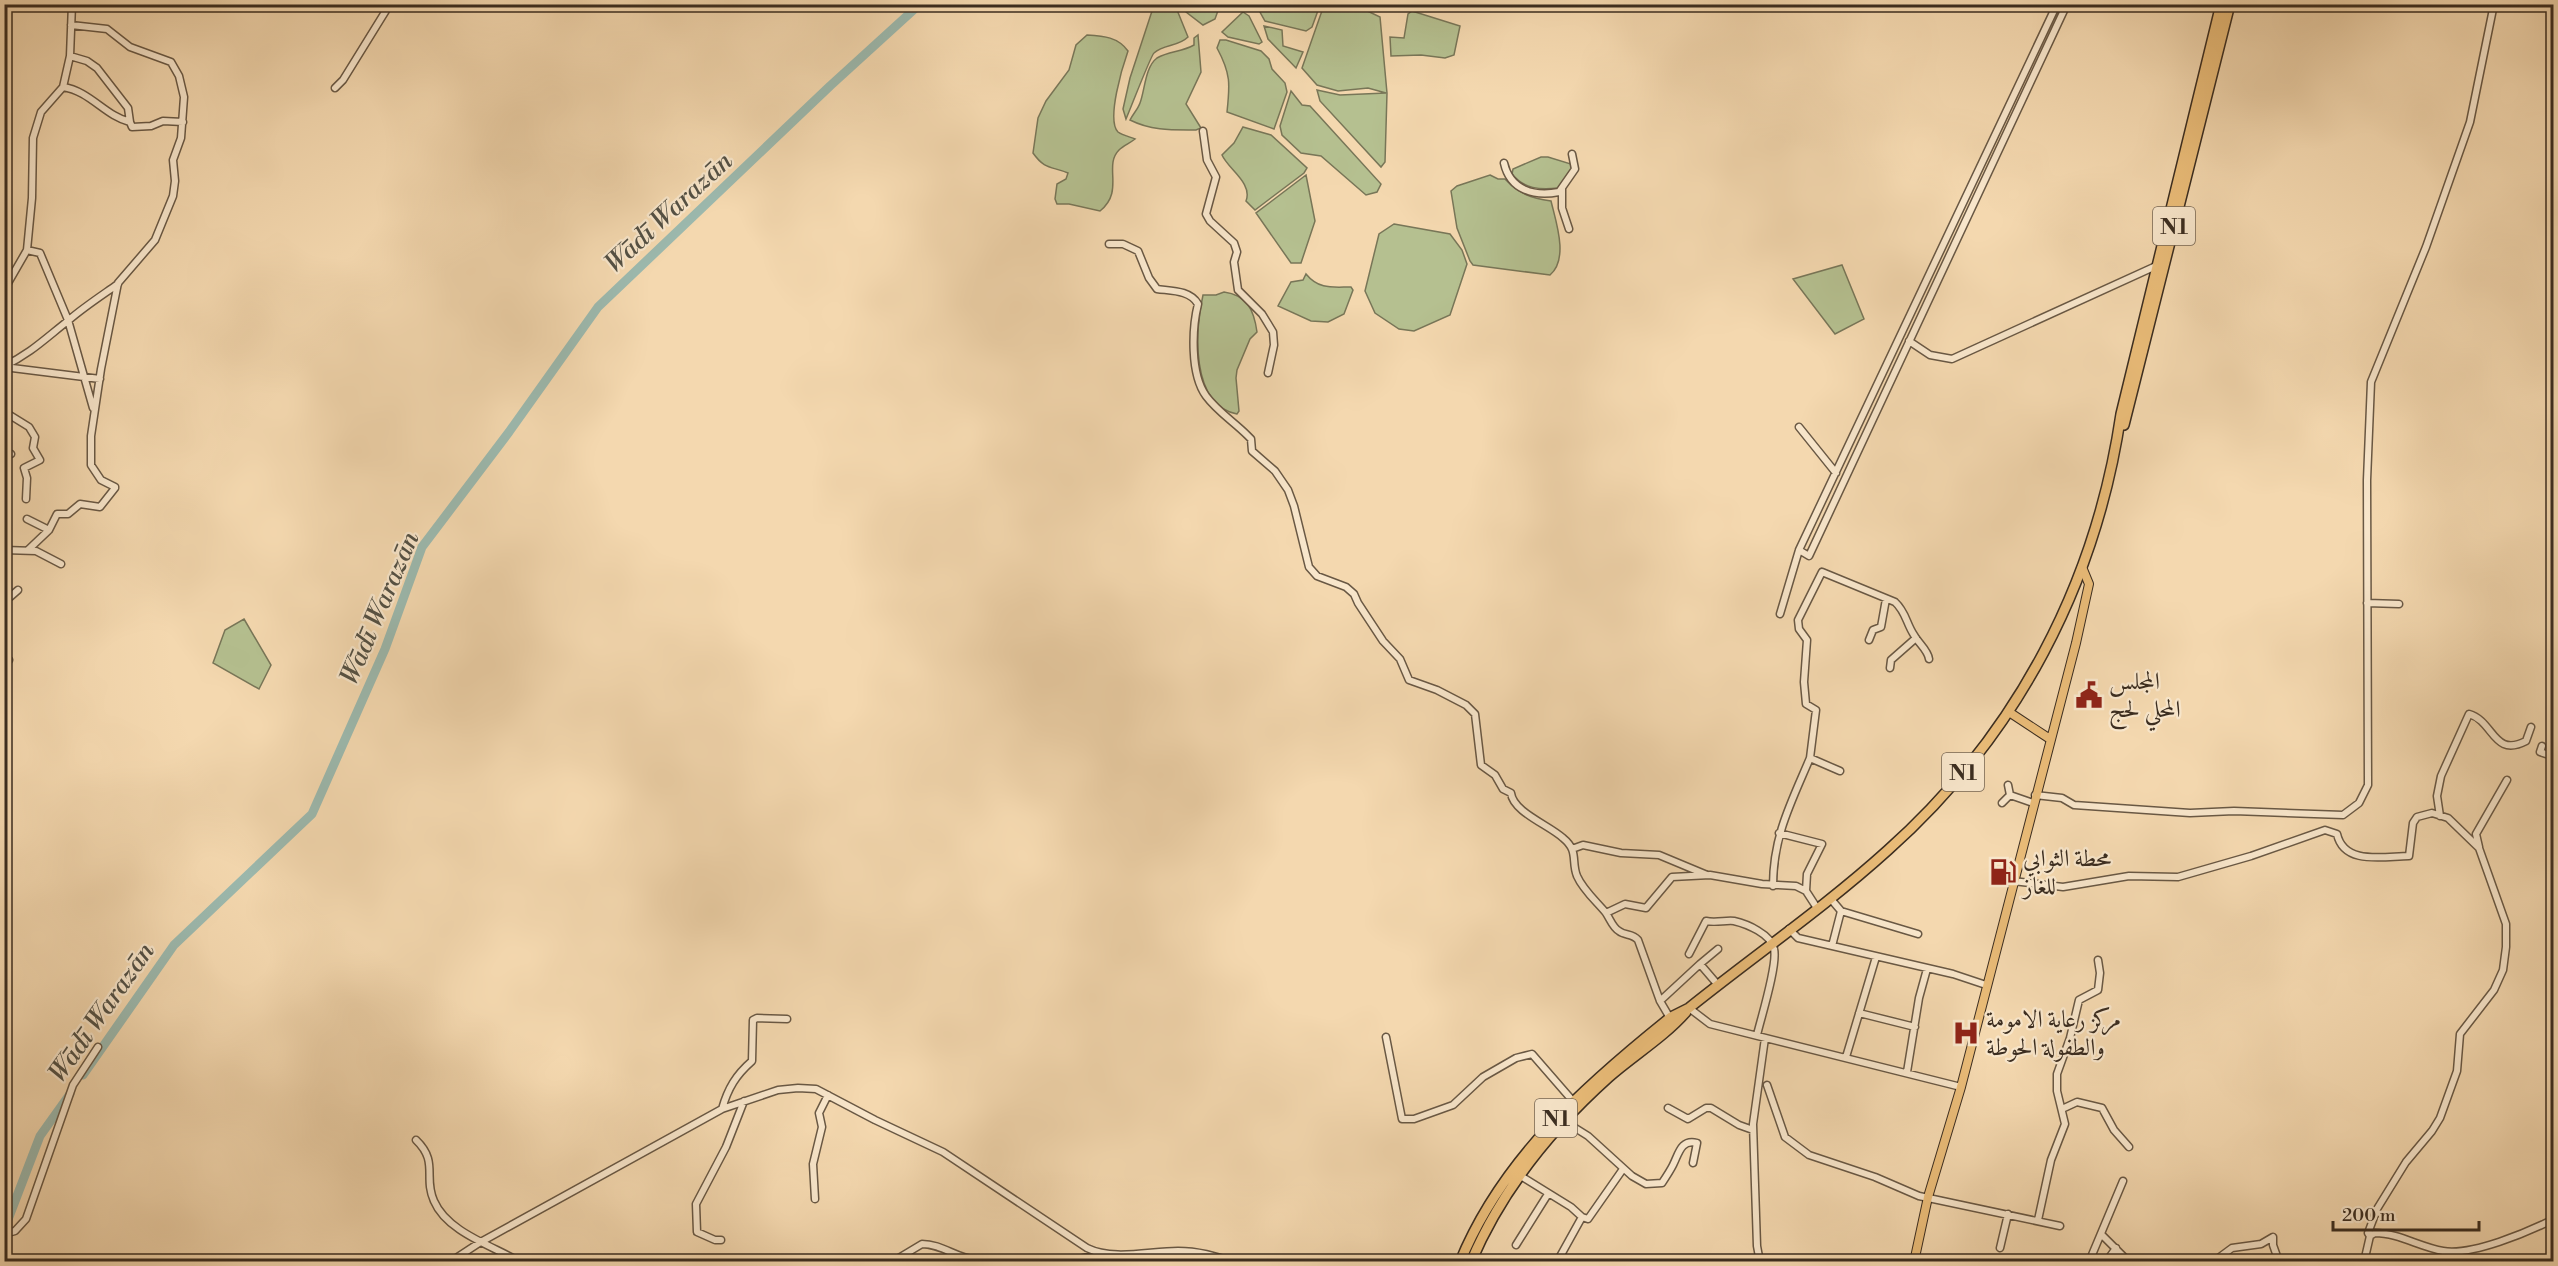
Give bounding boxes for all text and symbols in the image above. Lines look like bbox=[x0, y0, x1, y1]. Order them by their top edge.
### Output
water label: Wādī Warazān bbox=[598, 145, 740, 280]
road number: N1 bbox=[2153, 207, 2195, 245]
water label: Wādī Warazān bbox=[333, 527, 427, 690]
place label: المجلس المحلي لحج bbox=[2109, 667, 2181, 732]
public building icon: المجلس المحلي لحج bbox=[2074, 680, 2104, 710]
road number: N1 bbox=[1942, 753, 1984, 791]
place label: محطة الثوابي للغاز bbox=[2021, 844, 2112, 902]
fuel station icon: محطة الثوابي للغاز bbox=[1988, 857, 2018, 887]
water label: Wādī Warazān bbox=[42, 936, 162, 1089]
place label: مركز رعاية الامومة والطفولة الحوطة bbox=[1986, 1005, 2121, 1063]
hospital icon: مركز رعاية الامومة والطفولة الحوطة bbox=[1951, 1018, 1981, 1048]
road number: N1 bbox=[1535, 1099, 1577, 1137]
scale bar bbox=[2333, 1194, 2478, 1232]
text: 200 m bbox=[2342, 1204, 2396, 1227]

